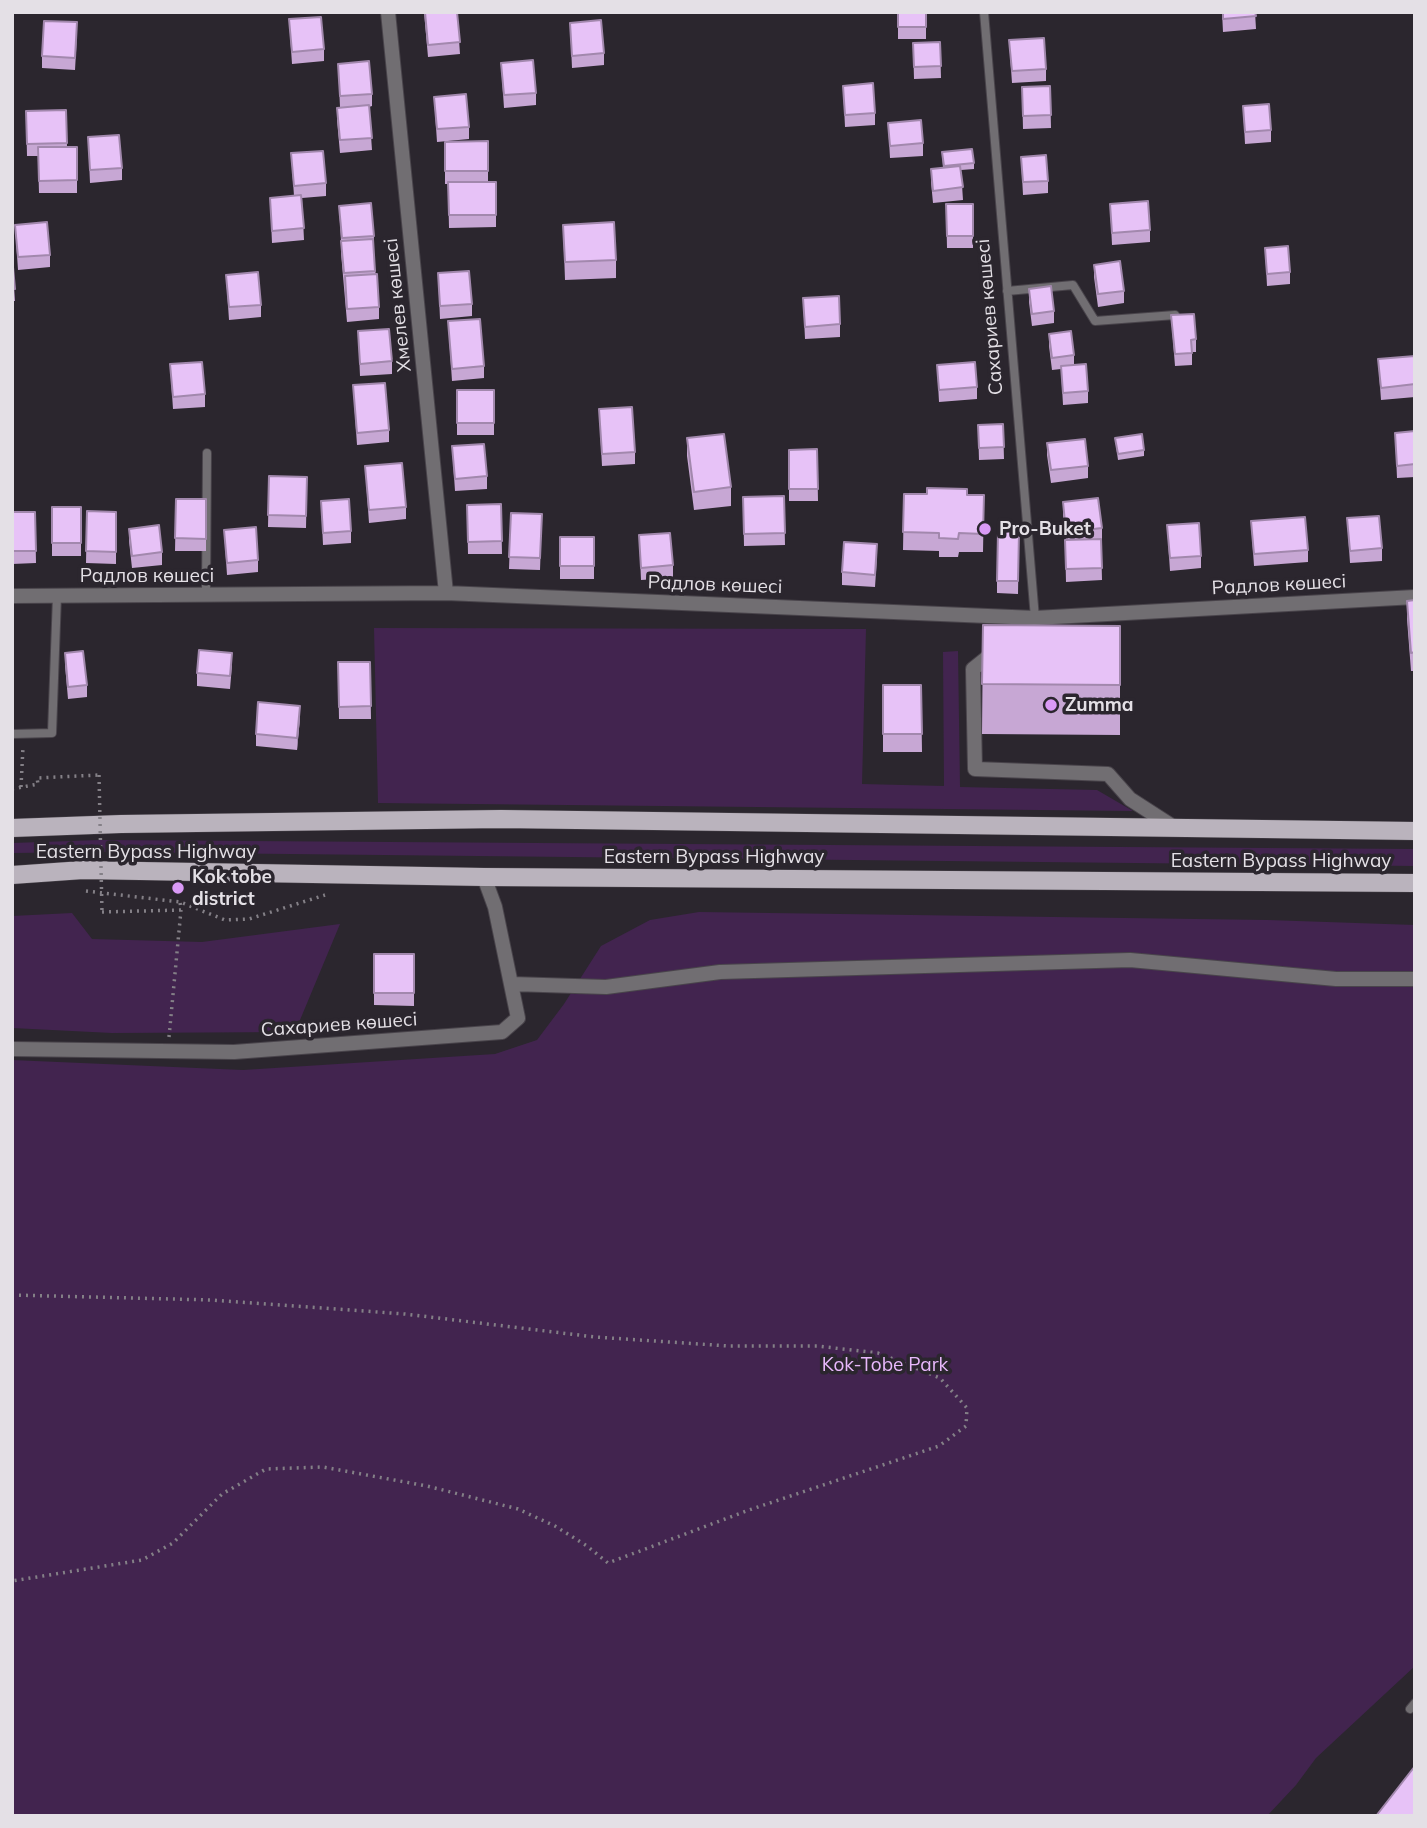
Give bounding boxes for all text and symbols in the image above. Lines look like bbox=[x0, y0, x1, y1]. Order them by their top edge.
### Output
street label: Хмелев көшесі bbox=[380, 237, 416, 373]
street label: Сахариев көшесі bbox=[972, 238, 1008, 396]
place label: Pro-Buket bbox=[999, 518, 1091, 540]
marker: Pro-Buket bbox=[977, 521, 993, 537]
street label: Радлов көшесі bbox=[80, 565, 214, 587]
street label: Радлов көшесі bbox=[1211, 570, 1347, 600]
street label: Радлов көшесі bbox=[647, 571, 783, 599]
place label: Zumma bbox=[1065, 694, 1134, 716]
marker: Zumma bbox=[1043, 697, 1059, 713]
street label: Eastern Bypass Highway bbox=[36, 841, 256, 863]
street label: Eastern Bypass Highway bbox=[604, 846, 824, 868]
street label: Eastern Bypass Highway bbox=[1171, 850, 1391, 872]
place label: Kok tobe district bbox=[192, 866, 272, 910]
marker: Kok tobe district bbox=[170, 880, 186, 896]
street label: Сахариев көшесі bbox=[260, 1008, 418, 1042]
park label: Kok-Tobe Park bbox=[822, 1354, 948, 1376]

